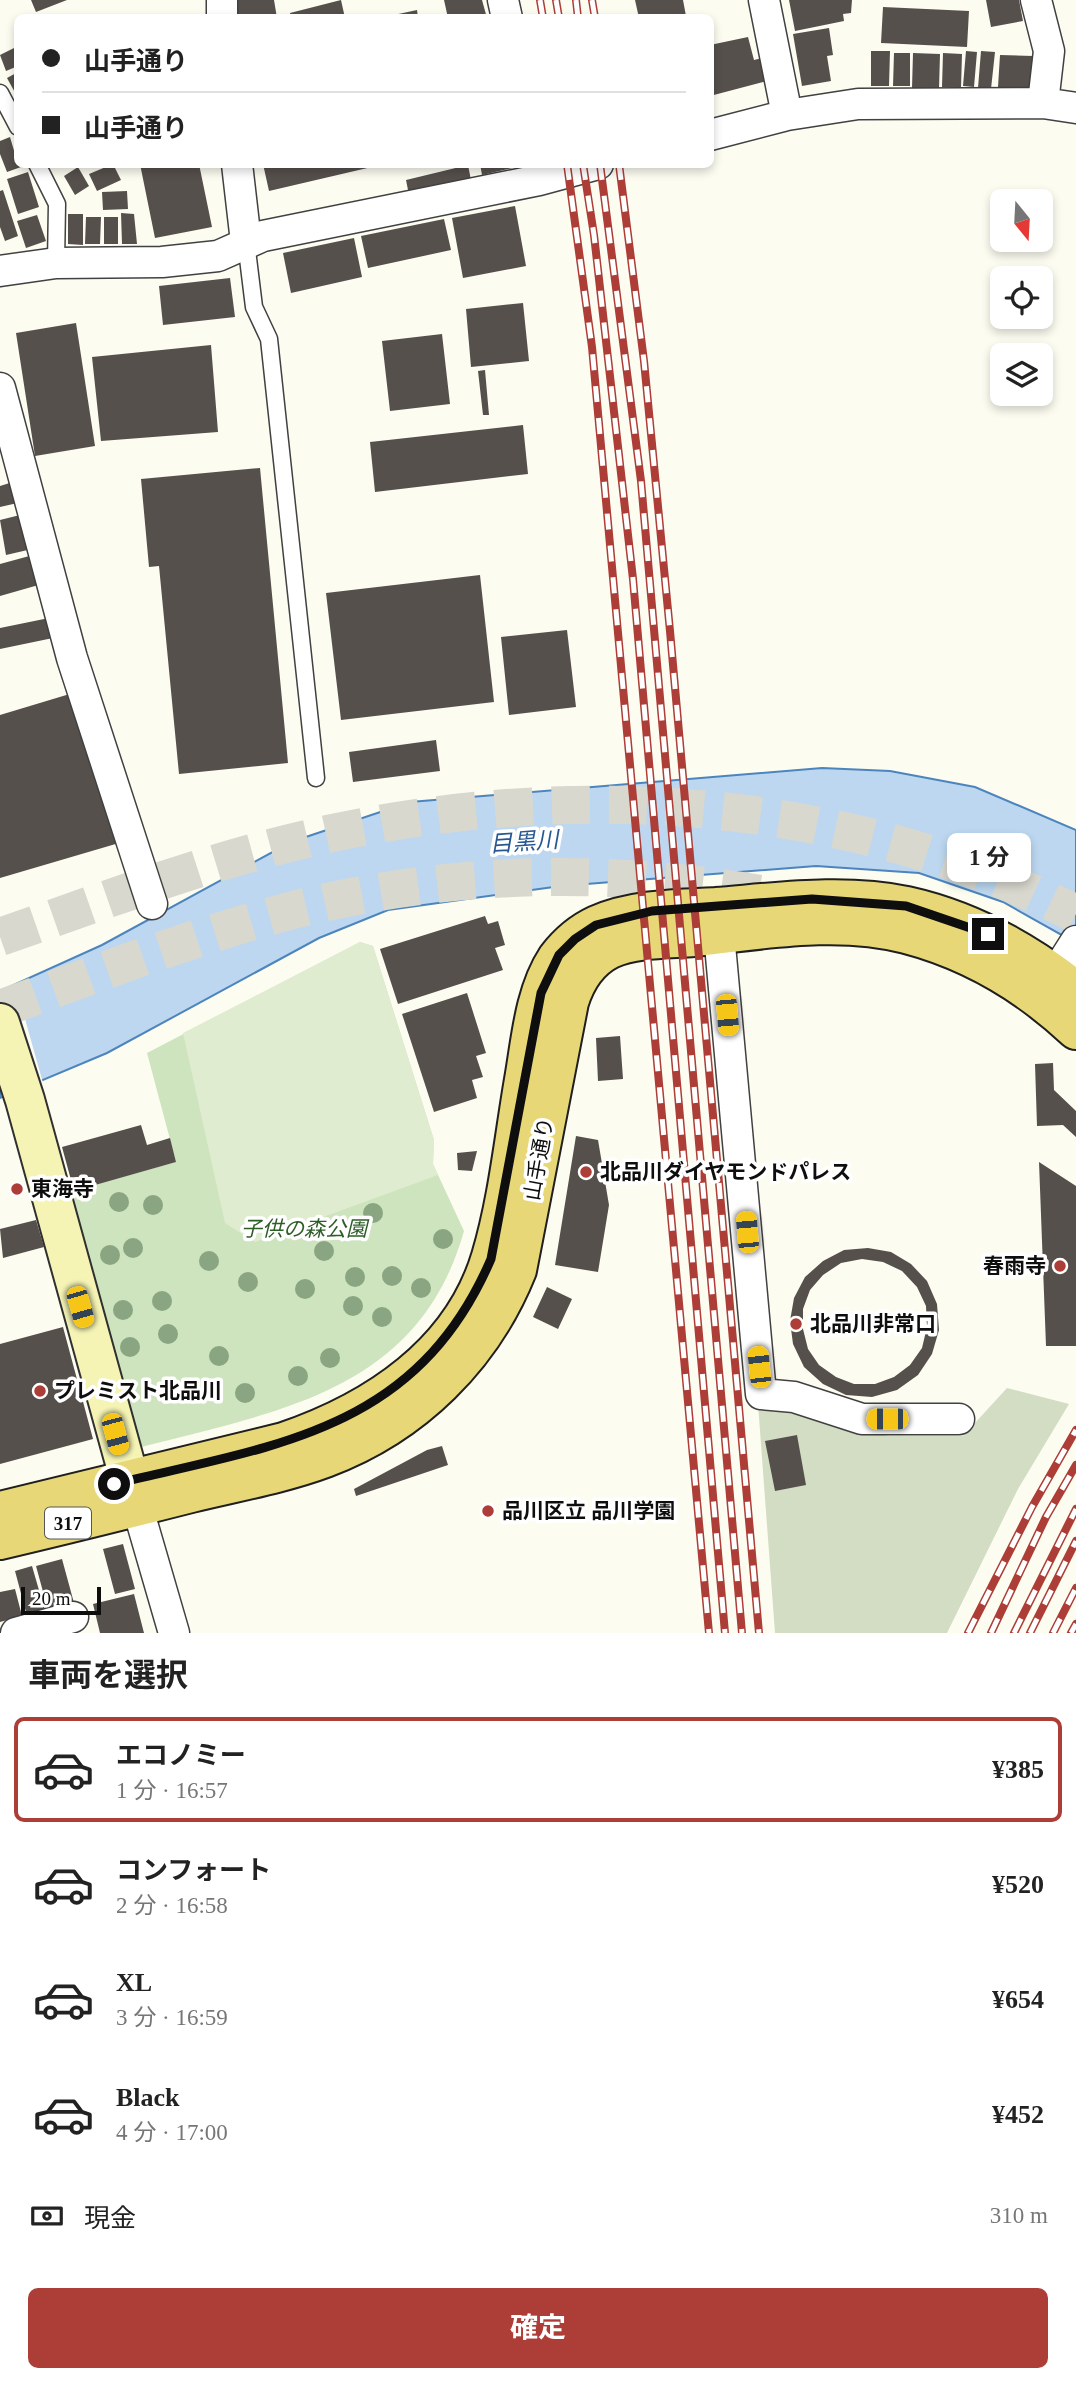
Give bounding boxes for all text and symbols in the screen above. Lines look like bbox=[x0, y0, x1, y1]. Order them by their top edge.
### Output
text: 山手通り bbox=[84, 47, 188, 76]
text: 山手通り bbox=[84, 114, 188, 143]
north arrow bbox=[990, 189, 1054, 252]
map controls bbox=[990, 189, 1053, 406]
button: locate bbox=[990, 266, 1053, 329]
button: layers bbox=[990, 343, 1053, 406]
water label: 目黒川 bbox=[489, 827, 562, 857]
callout: 1 分 bbox=[946, 832, 1030, 881]
text: 1 分 bbox=[969, 845, 1009, 870]
route end bbox=[972, 918, 1004, 950]
car bbox=[715, 993, 740, 1037]
street label: 山手通り bbox=[520, 1116, 558, 1202]
place label: 北品川ダイヤモンドパレス bbox=[600, 1160, 851, 1184]
marker: 北品川ダイヤモンドパレス bbox=[578, 1164, 594, 1180]
place label: 東海寺 bbox=[31, 1177, 94, 1201]
marker: 東海寺 bbox=[9, 1181, 25, 1197]
car bbox=[735, 1210, 760, 1254]
park label: 子供の森公園 bbox=[241, 1217, 370, 1241]
place label: 春雨寺 bbox=[983, 1254, 1046, 1278]
marker: 春雨寺 bbox=[1052, 1258, 1068, 1274]
car bbox=[65, 1284, 96, 1330]
place label: 北品川非常口 bbox=[810, 1312, 936, 1336]
marker: 北品川非常口 bbox=[788, 1316, 804, 1332]
car bbox=[747, 1345, 772, 1389]
place label: プレミスト北品川 bbox=[54, 1379, 222, 1403]
marker: プレミスト北品川 bbox=[32, 1383, 48, 1399]
car bbox=[867, 1409, 909, 1430]
car bbox=[100, 1411, 131, 1457]
route start bbox=[98, 1468, 130, 1500]
place label: 品川区立 品川学園 bbox=[502, 1499, 675, 1523]
marker: 品川区立 品川学園 bbox=[480, 1503, 496, 1519]
road number: 317 bbox=[45, 1508, 91, 1539]
scale bar bbox=[21, 1584, 102, 1616]
text: 20 m bbox=[32, 1588, 71, 1609]
text: 車両を選択 bbox=[28, 1657, 188, 1693]
icon: car bbox=[32, 1738, 95, 1801]
text: エコノミー bbox=[116, 1741, 246, 1770]
text: ¥385 bbox=[992, 1755, 1044, 1784]
text: 1 分 · 16:57 bbox=[116, 1778, 228, 1803]
icon: car bbox=[32, 1853, 95, 1916]
text: コンフォート bbox=[116, 1856, 271, 1885]
text: ¥520 bbox=[992, 1870, 1044, 1899]
text: 2 分 · 16:58 bbox=[116, 1893, 228, 1918]
icon: car bbox=[32, 1968, 95, 2031]
text: XL bbox=[116, 1968, 152, 1997]
text: ¥654 bbox=[992, 1985, 1044, 2014]
text: 3 分 · 16:59 bbox=[116, 2005, 228, 2030]
icon: car bbox=[32, 2083, 95, 2146]
text: Black bbox=[116, 2083, 180, 2112]
text: ¥452 bbox=[992, 2100, 1044, 2129]
text: 4 分 · 17:00 bbox=[116, 2120, 228, 2145]
icon: cash bbox=[28, 2197, 66, 2235]
text: 310 m bbox=[990, 2203, 1048, 2228]
text: 現金 bbox=[84, 2204, 136, 2233]
button: 確定 bbox=[28, 2288, 1048, 2368]

